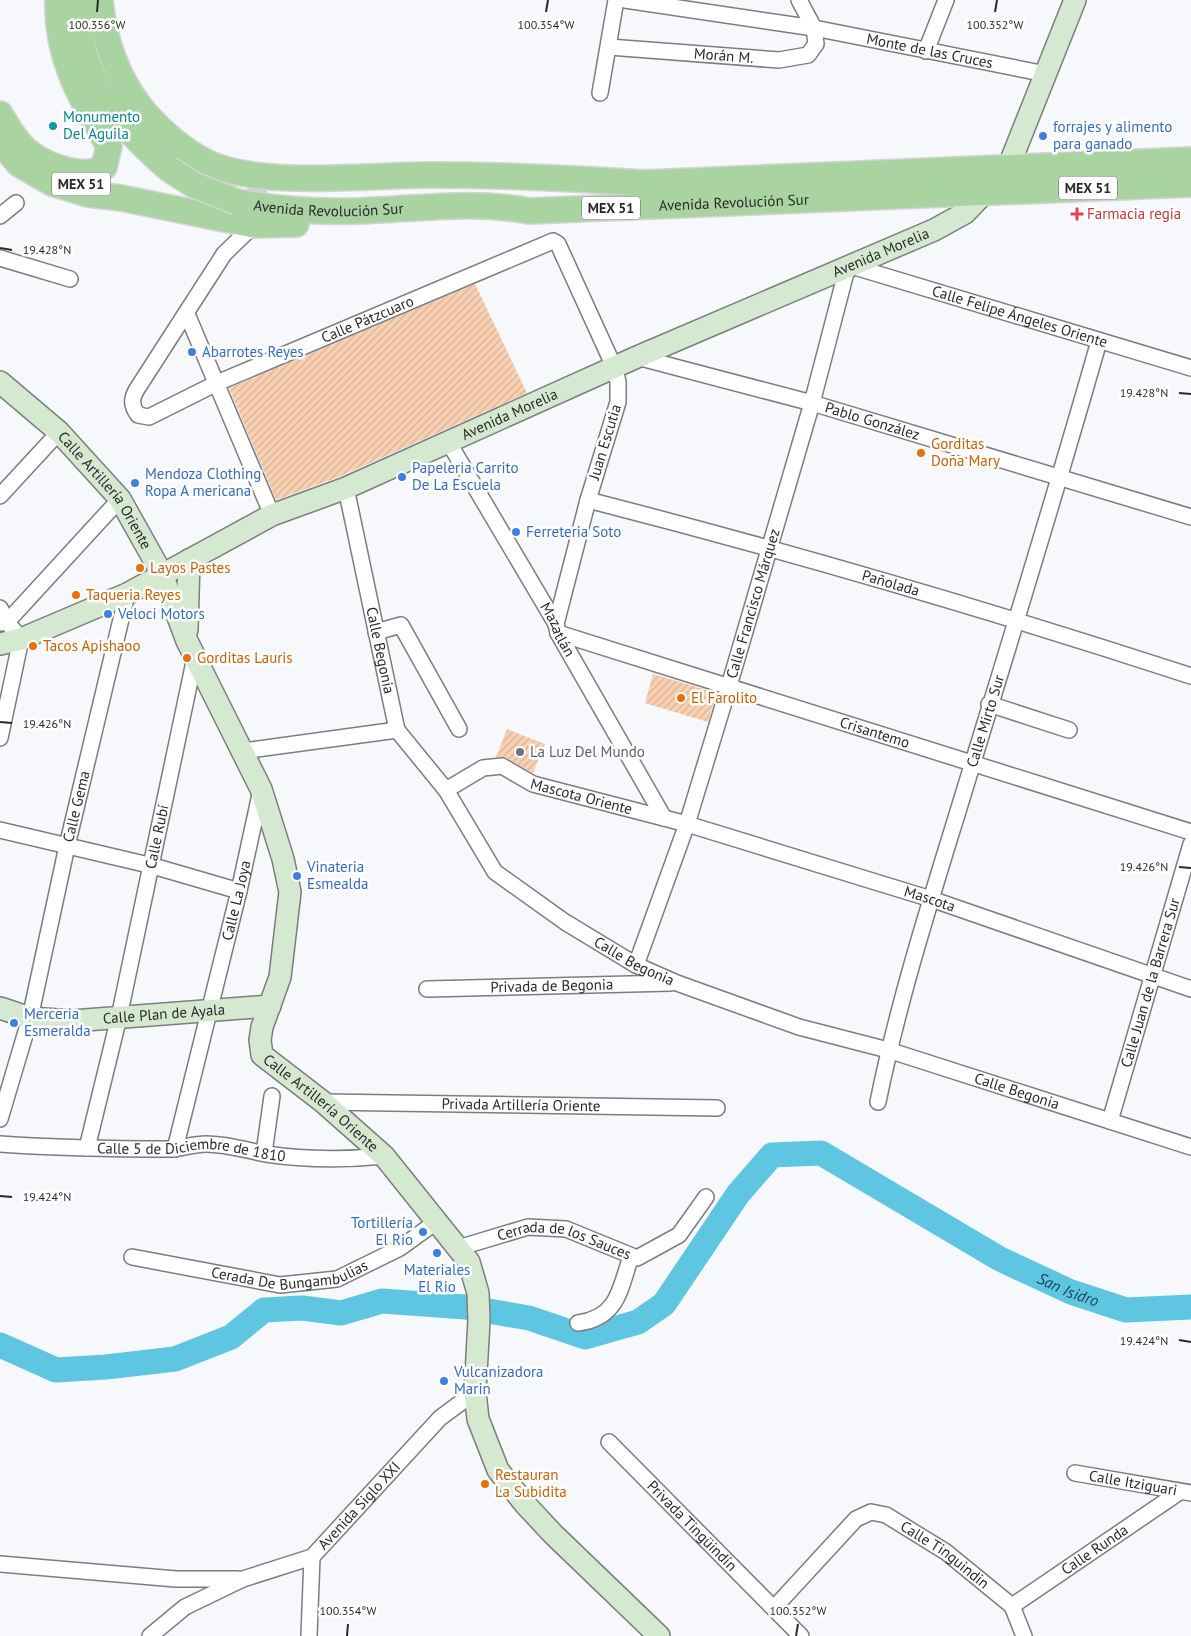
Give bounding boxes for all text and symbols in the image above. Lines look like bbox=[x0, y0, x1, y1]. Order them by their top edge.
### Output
text: 100.356°W bbox=[69, 17, 125, 32]
text: 100.354°W bbox=[518, 17, 574, 32]
text: 100.352°W bbox=[967, 17, 1023, 32]
street label: Monte de las Cruces bbox=[865, 29, 995, 72]
street label: Morán M. bbox=[693, 44, 754, 67]
place label: Monumento Del Aguila bbox=[63, 107, 140, 143]
place label: forrajes y alimento para ganado bbox=[1053, 117, 1172, 153]
marker: Monumento Del Aguila bbox=[47, 120, 59, 132]
marker: forrajes y alimento para ganado bbox=[1037, 130, 1049, 142]
road number: MEX 51 bbox=[52, 172, 110, 195]
road number: MEX 51 bbox=[1059, 177, 1117, 200]
street label: Avenida Revolución Sur bbox=[658, 190, 809, 215]
street label: Avenida Revolución Sur bbox=[252, 195, 404, 220]
road number: MEX 51 bbox=[582, 197, 640, 220]
place label: Farmacia regia bbox=[1087, 204, 1181, 223]
marker: Farmacia regia bbox=[1071, 208, 1083, 220]
street label: Avenida Morelia bbox=[829, 223, 932, 281]
text: 19.428°N bbox=[23, 242, 71, 257]
street label: Calle Felipe Ángeles Oriente bbox=[930, 281, 1110, 351]
street label: Calle Pátzcuaro bbox=[318, 291, 416, 347]
place label: Abarrotes Reyes bbox=[202, 342, 304, 361]
marker: Abarrotes Reyes bbox=[186, 346, 198, 358]
street label: Avenida Morelia bbox=[458, 384, 560, 444]
text: 19.428°N bbox=[1120, 385, 1168, 400]
street label: Pablo González bbox=[823, 397, 922, 444]
street label: Juan Escutia bbox=[584, 402, 625, 483]
street label: Calle Artillería Oriente bbox=[54, 427, 156, 552]
place label: Gorditas Doña Mary bbox=[931, 434, 1000, 470]
marker: Gorditas Doña Mary bbox=[915, 447, 927, 459]
place label: Papeleria Carrito De La Escuela bbox=[412, 458, 519, 494]
place label: Mendoza Clothing Ropa A mericana bbox=[145, 464, 261, 500]
marker: Papeleria Carrito De La Escuela bbox=[396, 471, 408, 483]
marker: Mendoza Clothing Ropa A mericana bbox=[129, 477, 141, 489]
place label: Ferreteria Soto bbox=[526, 522, 621, 541]
marker: Ferreteria Soto bbox=[510, 526, 522, 538]
street label: Calle Francisco Márquez bbox=[722, 526, 784, 681]
place label: Layos Pastes bbox=[150, 558, 231, 577]
marker: Layos Pastes bbox=[134, 562, 146, 574]
street label: Pañolada bbox=[860, 565, 922, 600]
place label: Taqueria Reyes bbox=[86, 585, 181, 604]
marker: Taqueria Reyes bbox=[70, 589, 82, 601]
street label: Mazatlán bbox=[536, 599, 580, 660]
place label: Veloci Motors bbox=[117, 604, 205, 623]
street label: Calle Begonia bbox=[362, 605, 399, 695]
marker: Veloci Motors bbox=[102, 608, 114, 620]
place label: Tacos Apishaoo bbox=[43, 636, 140, 655]
marker: Tacos Apishaoo bbox=[27, 640, 39, 652]
place label: Gorditas Lauris bbox=[197, 648, 293, 667]
marker: Gorditas Lauris bbox=[181, 652, 193, 664]
street label: Calle Mirto Sur bbox=[962, 672, 1008, 770]
place label: El Farolito bbox=[691, 688, 757, 707]
marker: El Farolito bbox=[675, 692, 687, 704]
street label: Crisantemo bbox=[838, 712, 912, 752]
text: 19.426°N bbox=[23, 716, 71, 731]
place label: La Luz Del Mundo bbox=[530, 742, 645, 761]
marker: La Luz Del Mundo bbox=[514, 746, 526, 758]
street label: Calle Gema bbox=[58, 769, 94, 844]
street label: Mascota Oriente bbox=[529, 774, 634, 818]
street label: Calle Rubí bbox=[141, 803, 173, 871]
place label: Vinateria Esmealda bbox=[306, 857, 369, 893]
street label: Calle La Joya bbox=[217, 858, 254, 942]
text: 19.426°N bbox=[1120, 859, 1168, 874]
marker: Vinateria Esmealda bbox=[291, 870, 303, 882]
street label: Mascota bbox=[902, 881, 958, 916]
street label: Calle Juan de la Barrera Sur bbox=[1116, 896, 1184, 1070]
street label: Calle Begonia bbox=[591, 932, 677, 990]
street label: Privada de Begonia bbox=[490, 974, 614, 996]
street label: Calle Plan de Ayala bbox=[102, 999, 226, 1028]
place label: Merceria Esmeralda bbox=[24, 1004, 91, 1040]
marker: Merceria Esmeralda bbox=[8, 1017, 20, 1029]
street label: Calle Artillería Oriente bbox=[260, 1050, 383, 1156]
street label: Calle Begonia bbox=[972, 1068, 1062, 1113]
street label: Privada Artillería Oriente bbox=[441, 1094, 601, 1115]
street label: Calle 5 de Diciembre de 1810 bbox=[97, 1134, 287, 1165]
text: 19.424°N bbox=[23, 1189, 71, 1204]
place label: Tortillería El Rio bbox=[351, 1213, 413, 1249]
street label: Cerrada de los Sauces bbox=[495, 1217, 634, 1264]
marker: Tortillería El Rio bbox=[417, 1226, 429, 1238]
marker: Materiales El Rio bbox=[431, 1247, 443, 1259]
street label: Cerada De Bungambulias bbox=[210, 1255, 371, 1294]
place label: Materiales El Rio bbox=[404, 1260, 470, 1296]
water label: San Isidro bbox=[1034, 1268, 1102, 1311]
text: 19.424°N bbox=[1120, 1333, 1168, 1348]
place label: Vulcanizadora Marin bbox=[453, 1362, 543, 1398]
marker: Vulcanizadora Marin bbox=[438, 1375, 450, 1387]
street label: Avenida Siglo XXI bbox=[313, 1457, 404, 1553]
place label: Restauran La Subidita bbox=[495, 1465, 567, 1501]
street label: Calle Itziguari bbox=[1088, 1466, 1179, 1499]
street label: Privada Tingüindín bbox=[643, 1476, 741, 1575]
marker: Restauran La Subidita bbox=[479, 1478, 491, 1490]
street label: Calle Tinguindin bbox=[897, 1516, 993, 1593]
street label: Calle Runda bbox=[1057, 1520, 1131, 1579]
text: 100.354°W bbox=[320, 1603, 376, 1618]
text: 100.352°W bbox=[770, 1603, 826, 1618]

